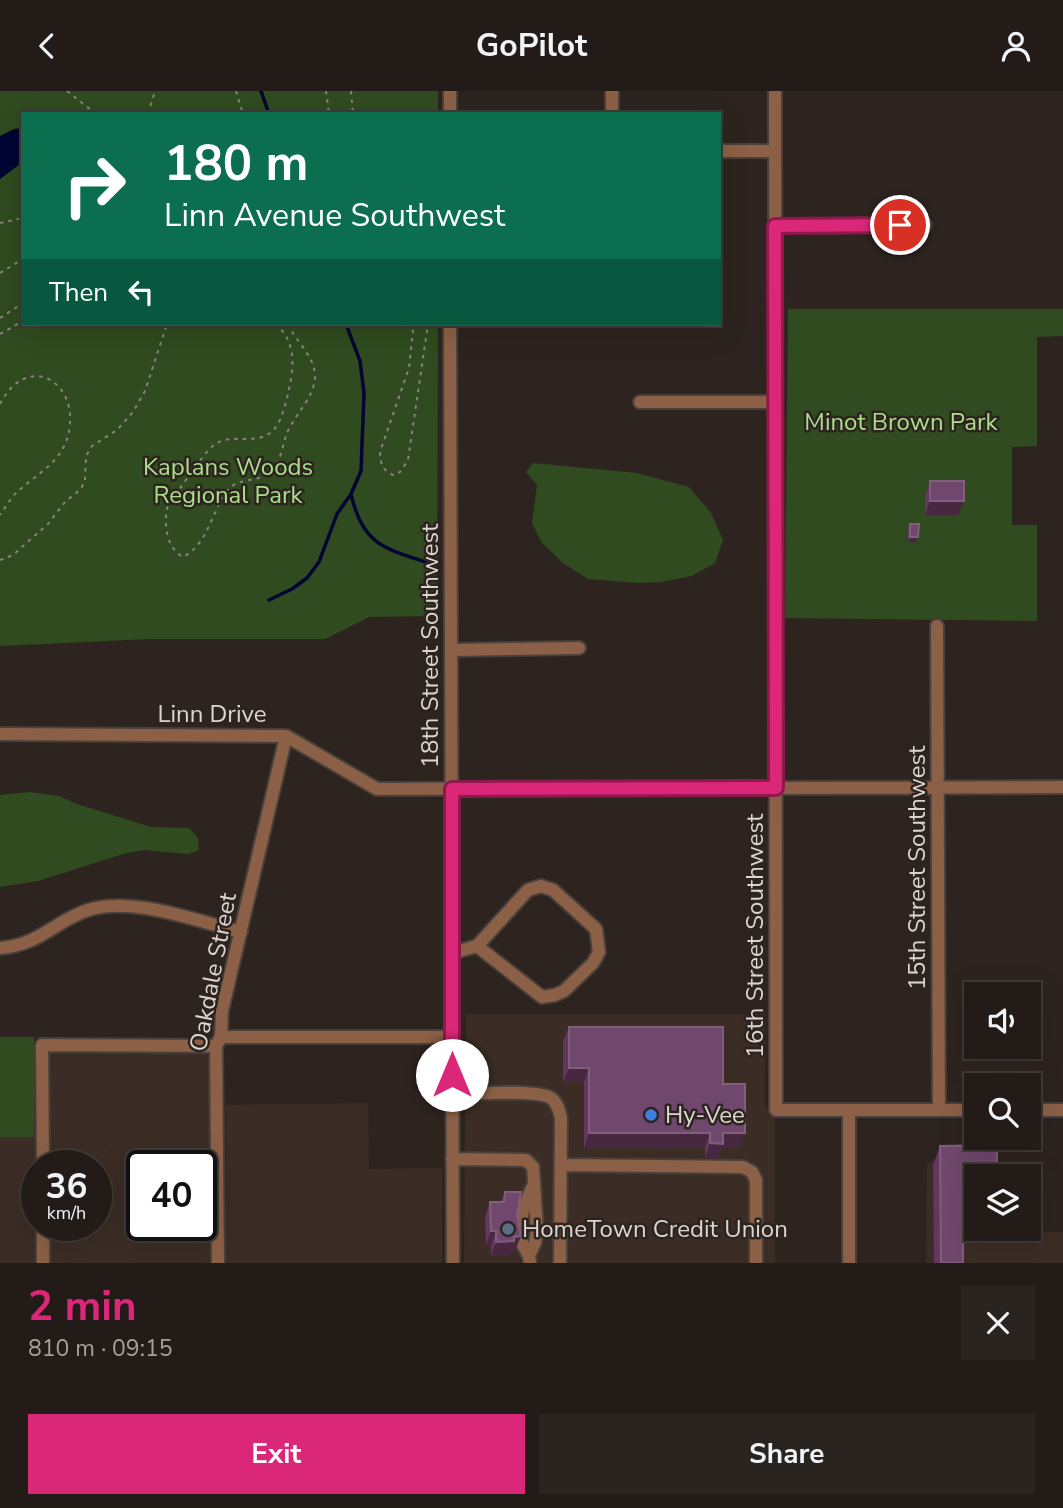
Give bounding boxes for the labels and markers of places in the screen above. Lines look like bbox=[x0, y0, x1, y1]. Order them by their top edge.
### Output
pin bbox=[870, 195, 930, 255]
place label: Hy-Vee bbox=[665, 1099, 745, 1131]
marker: Hy-Vee bbox=[643, 1107, 659, 1123]
place label: HomeTown Credit Union bbox=[522, 1213, 788, 1245]
marker: HomeTown Credit Union bbox=[500, 1221, 516, 1237]

